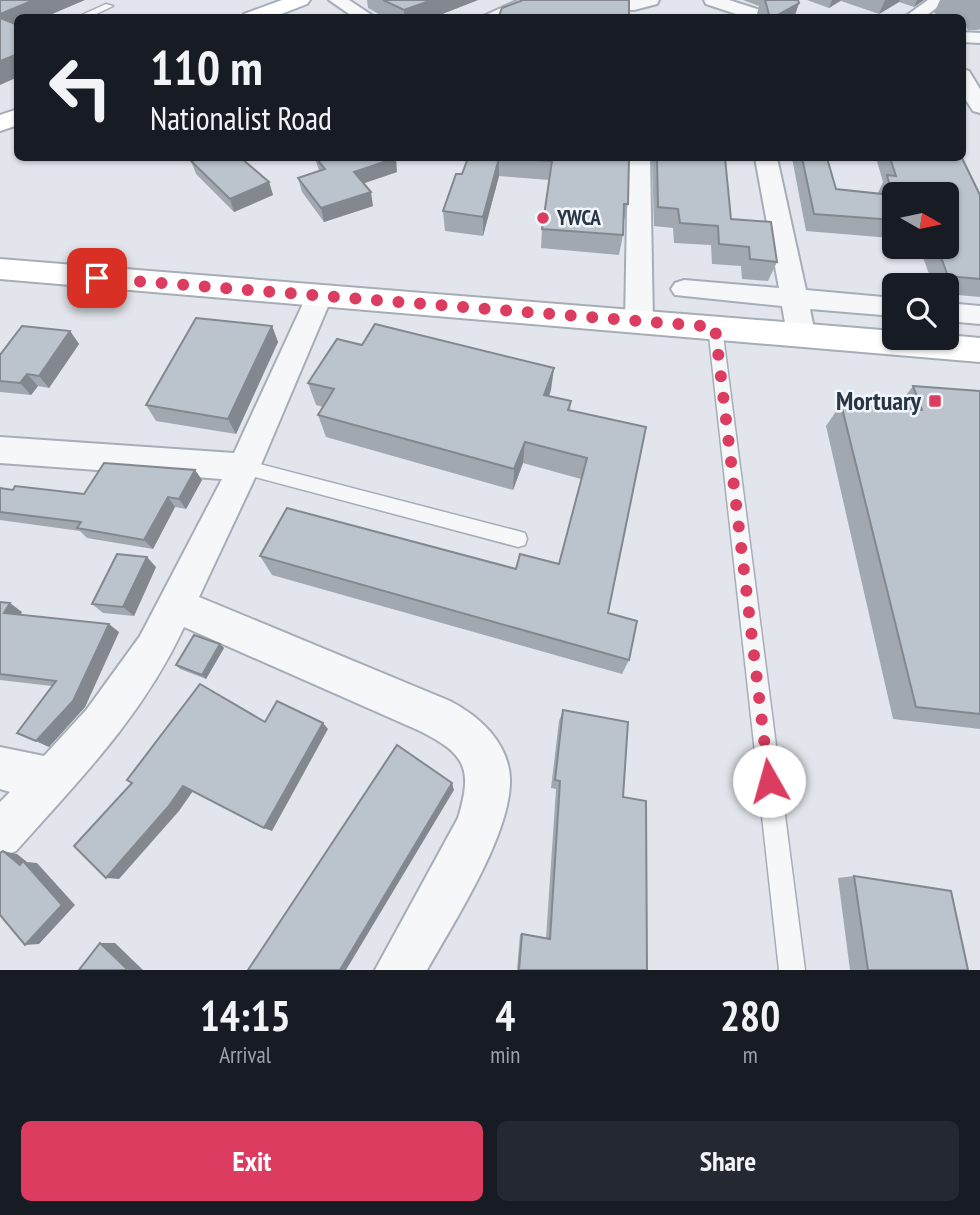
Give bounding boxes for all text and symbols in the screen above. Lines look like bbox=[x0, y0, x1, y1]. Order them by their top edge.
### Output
text: 110 m bbox=[150, 35, 263, 99]
icon: left bbox=[35, 42, 126, 133]
text: Nationalist Road bbox=[150, 97, 332, 139]
north arrow bbox=[882, 182, 959, 259]
map controls bbox=[882, 182, 959, 350]
place label: YWCA bbox=[556, 204, 601, 231]
marker: YWCA bbox=[535, 210, 551, 226]
pin bbox=[67, 248, 127, 308]
icon: arrive bbox=[78, 259, 116, 297]
button: search bbox=[882, 273, 959, 350]
place label: Mortuary bbox=[836, 384, 922, 417]
marker: Mortuary bbox=[927, 393, 943, 409]
position arrow bbox=[732, 744, 806, 818]
text: 14:15 bbox=[200, 988, 291, 1043]
text: 4 bbox=[495, 988, 515, 1043]
text: 280 bbox=[720, 988, 780, 1043]
text: Arrival bbox=[219, 1040, 271, 1069]
text: min bbox=[490, 1040, 520, 1069]
text: m bbox=[743, 1040, 758, 1069]
button: Exit bbox=[21, 1121, 483, 1201]
button: Share bbox=[497, 1121, 959, 1201]

